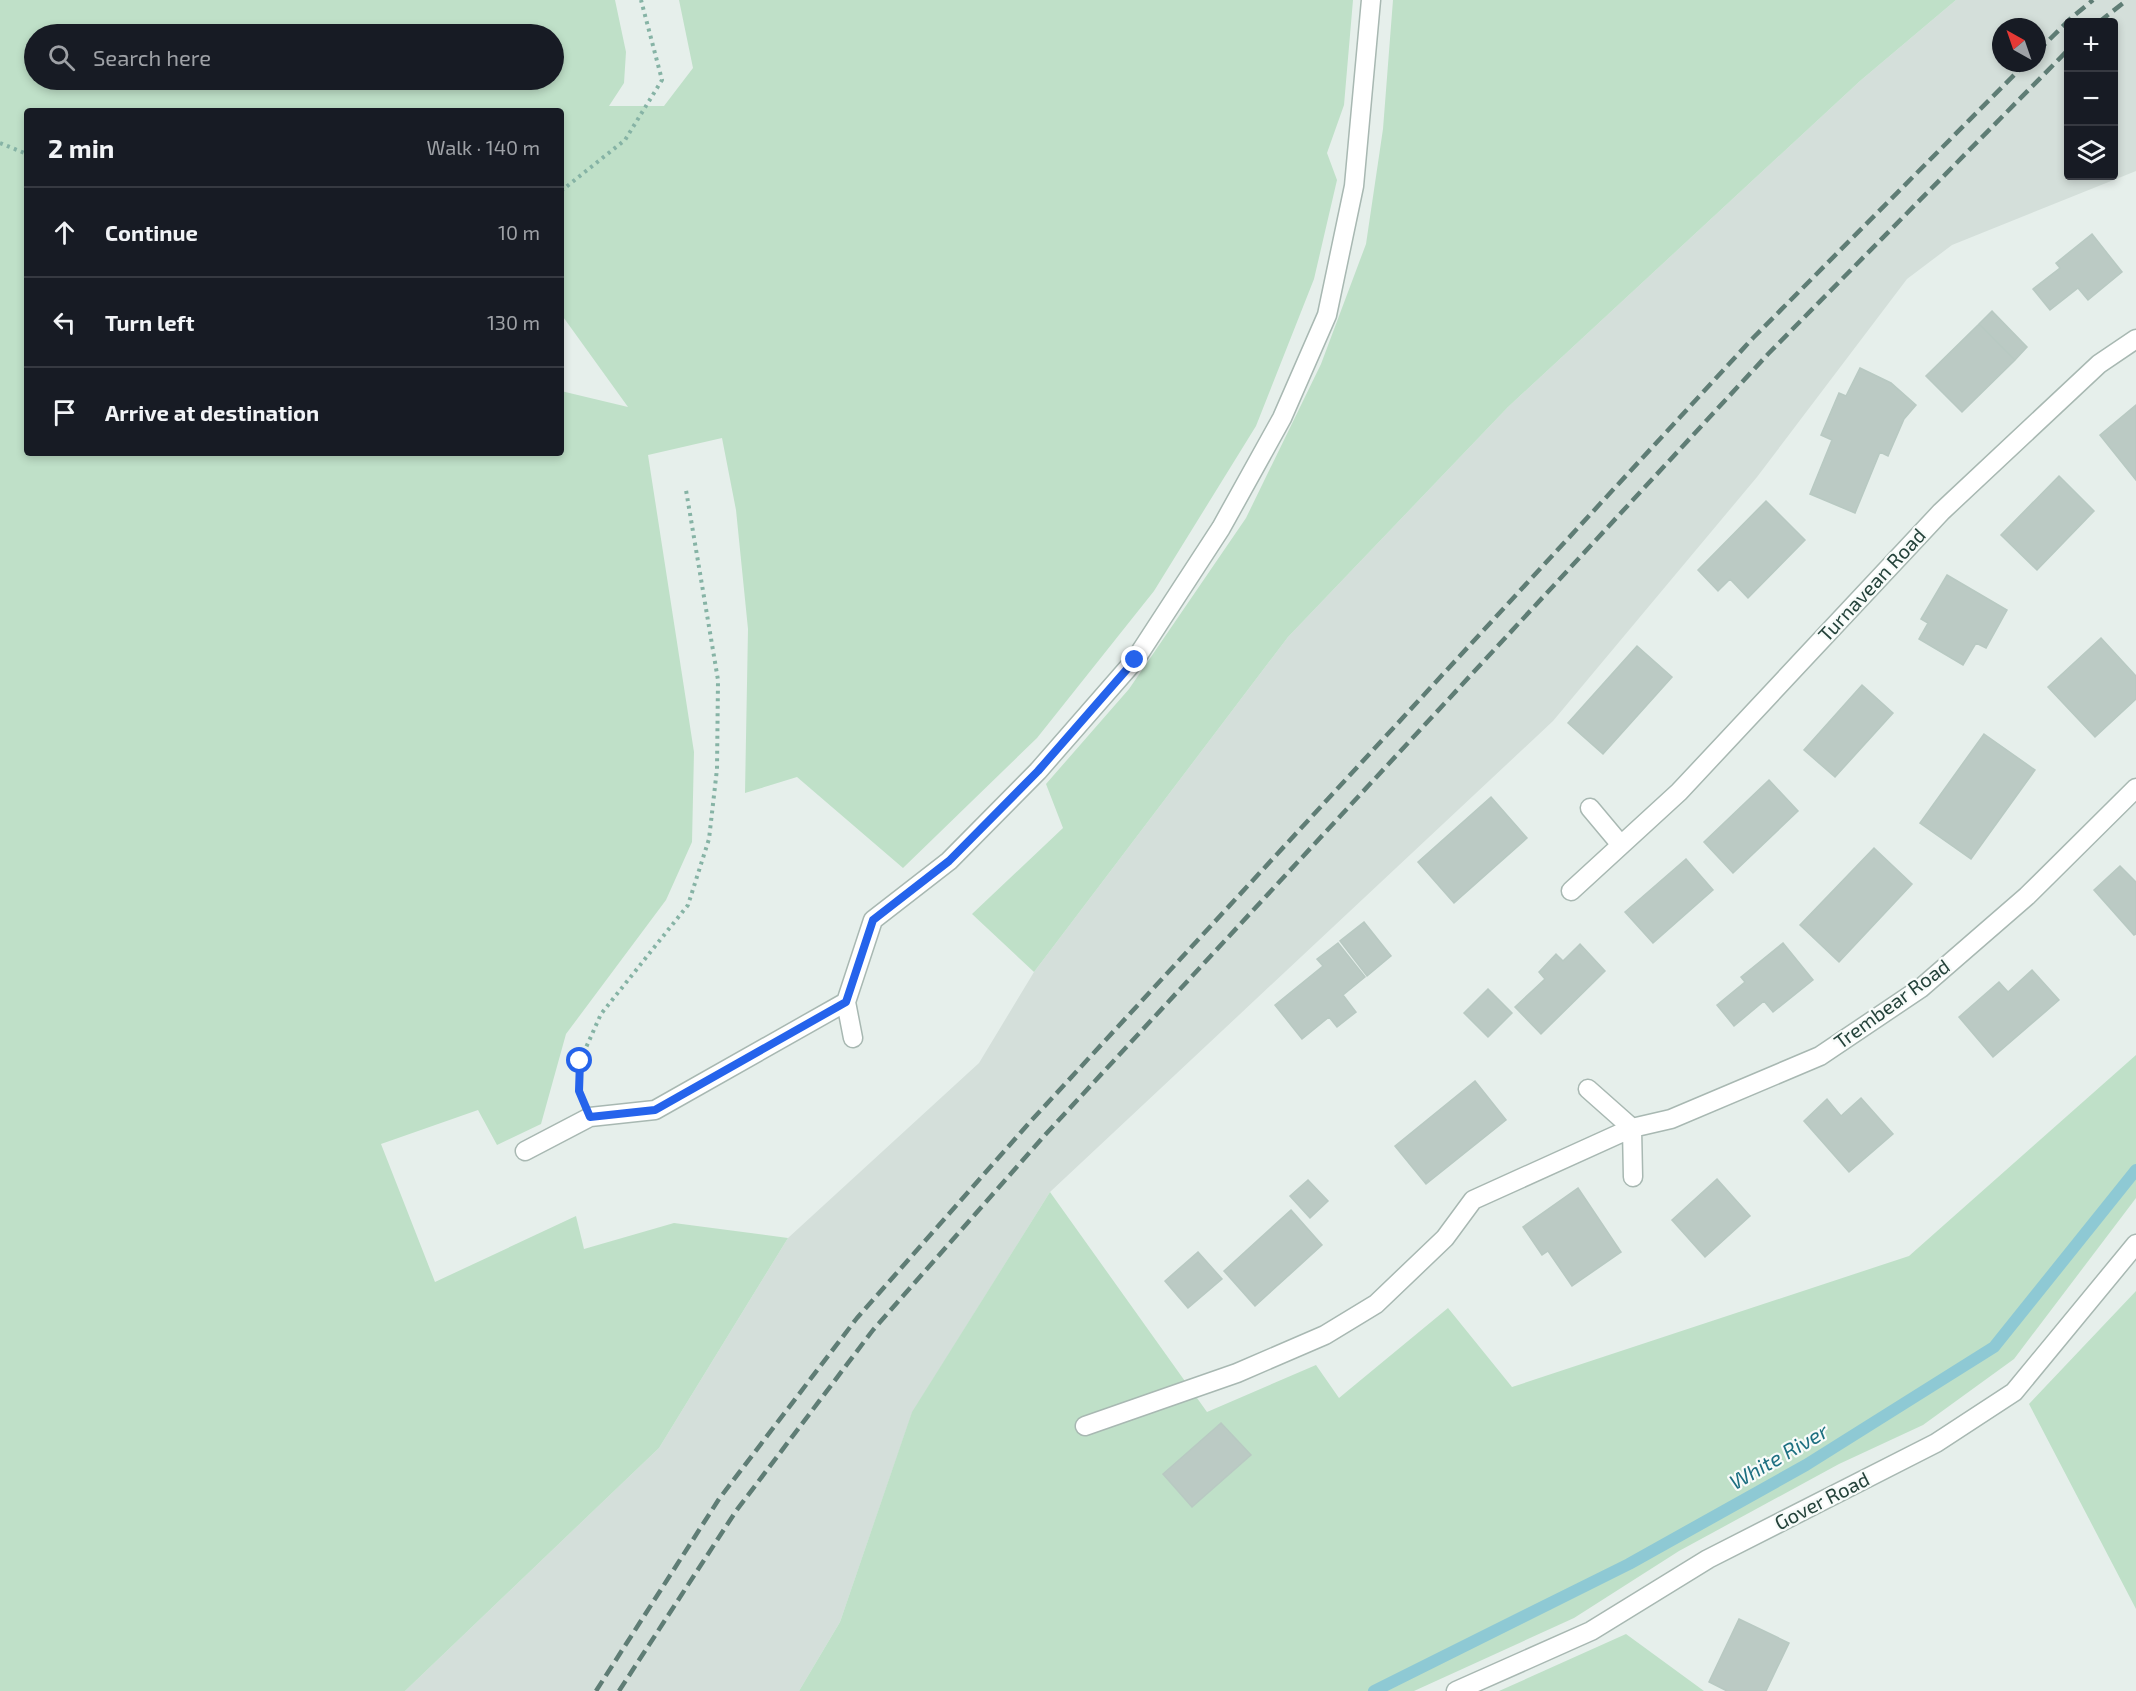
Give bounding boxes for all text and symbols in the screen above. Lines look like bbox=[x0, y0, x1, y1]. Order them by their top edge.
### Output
north arrow bbox=[1992, 18, 2046, 72]
map controls bbox=[2064, 18, 2118, 180]
button: + bbox=[2064, 18, 2118, 72]
search box bbox=[24, 24, 564, 90]
icon: search bbox=[45, 41, 78, 74]
text: Search here bbox=[93, 44, 211, 70]
button: − bbox=[2064, 72, 2118, 126]
button: layers bbox=[2064, 126, 2118, 180]
text: 2 min bbox=[48, 132, 114, 163]
text: Walk · 140 m bbox=[426, 135, 540, 159]
icon: ahead bbox=[48, 216, 81, 249]
text: Continue bbox=[105, 219, 198, 245]
text: 10 m bbox=[498, 220, 540, 244]
icon: left bbox=[48, 306, 81, 339]
text: Turn left bbox=[105, 309, 194, 335]
text: 130 m bbox=[487, 310, 540, 334]
icon: arrive bbox=[48, 396, 81, 429]
text: Arrive at destination bbox=[105, 399, 319, 425]
street label: Turnavean Road bbox=[1813, 523, 1930, 646]
route end bbox=[1121, 646, 1147, 672]
street label: Trembear Road bbox=[1829, 953, 1954, 1053]
route start bbox=[566, 1047, 592, 1073]
water label: White River bbox=[1724, 1417, 1833, 1494]
street label: Gover Road bbox=[1770, 1466, 1873, 1534]

